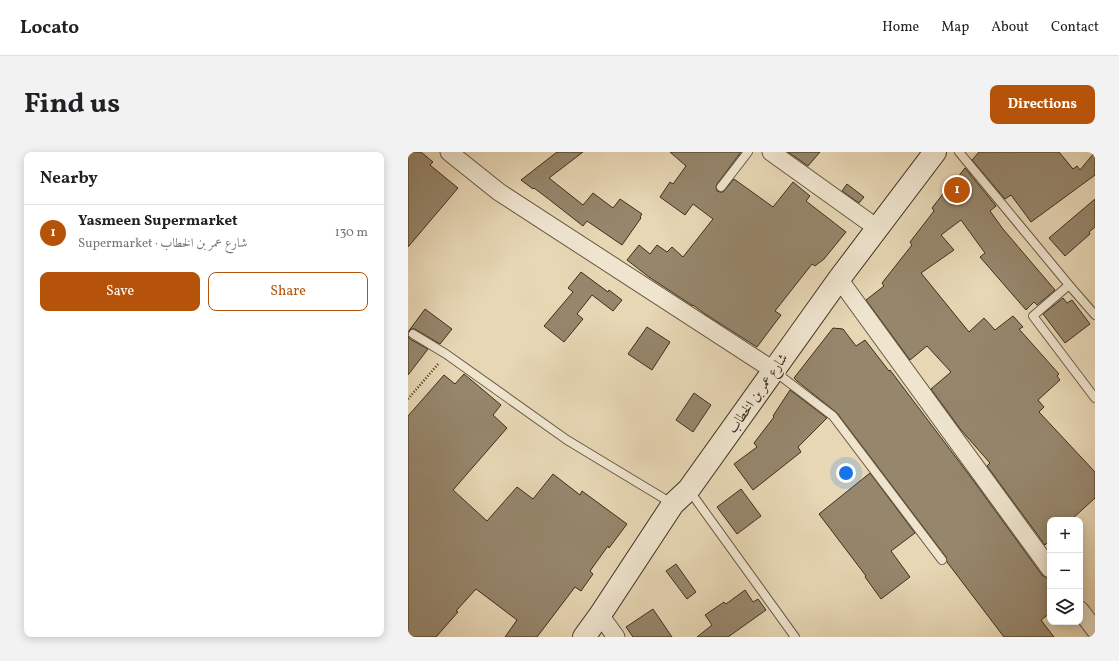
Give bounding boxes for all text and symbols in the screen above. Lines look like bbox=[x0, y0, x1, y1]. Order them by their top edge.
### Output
text: Locato bbox=[20, 15, 79, 41]
text: Home bbox=[882, 18, 919, 37]
text: Map bbox=[941, 18, 969, 37]
text: About bbox=[991, 18, 1029, 37]
text: Contact bbox=[1051, 18, 1099, 37]
text: Find us bbox=[24, 85, 120, 124]
button: Directions bbox=[990, 85, 1095, 124]
text: Nearby bbox=[40, 167, 98, 190]
pin: 1 bbox=[944, 175, 970, 205]
text: Yasmeen Supermarket bbox=[78, 211, 238, 232]
text: 1 bbox=[50, 224, 56, 242]
text: 130 m bbox=[335, 224, 368, 242]
text: Supermarket · شارع عمر بن الخطاب bbox=[78, 235, 247, 253]
button: Save bbox=[40, 272, 200, 311]
button: Share bbox=[208, 272, 368, 311]
street label: شارع عمر بن الخطاب bbox=[724, 350, 794, 438]
your location bbox=[836, 463, 856, 483]
map controls bbox=[1047, 517, 1083, 625]
button: + bbox=[1047, 517, 1083, 553]
button: − bbox=[1047, 553, 1083, 589]
button: layers bbox=[1047, 589, 1083, 625]

